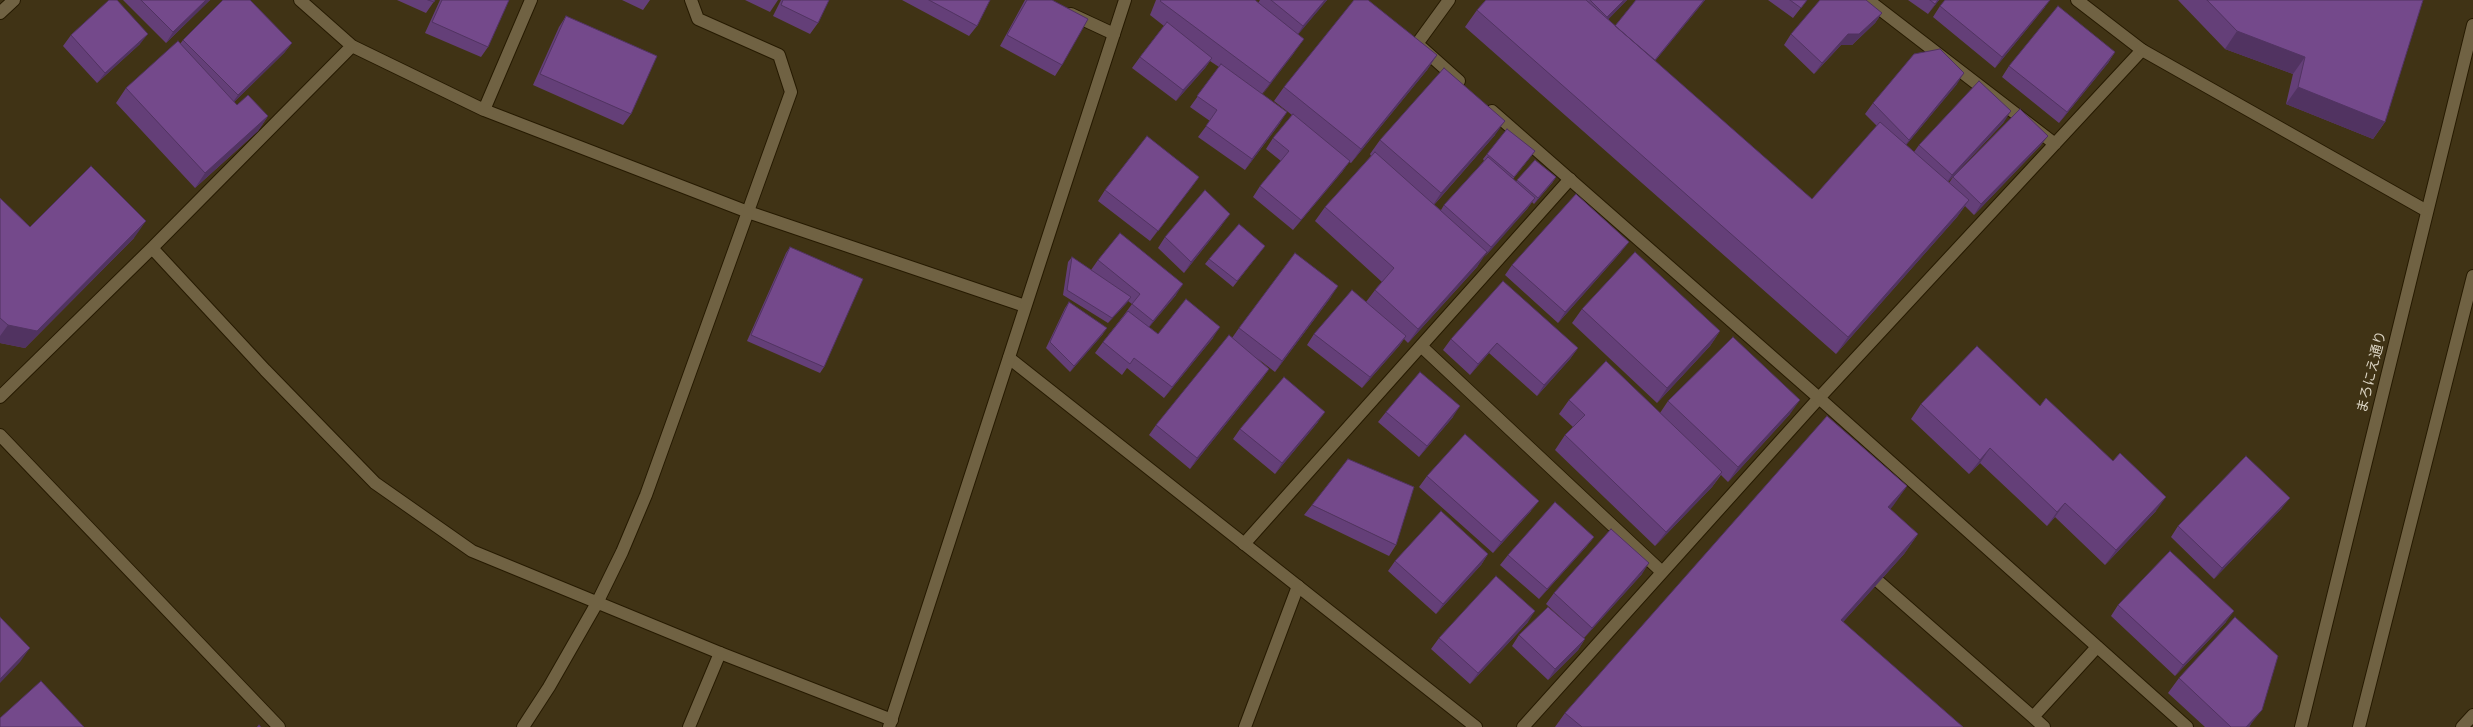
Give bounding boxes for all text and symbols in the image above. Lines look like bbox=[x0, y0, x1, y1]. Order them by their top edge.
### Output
street label: まろにえ通り bbox=[2354, 329, 2390, 415]

